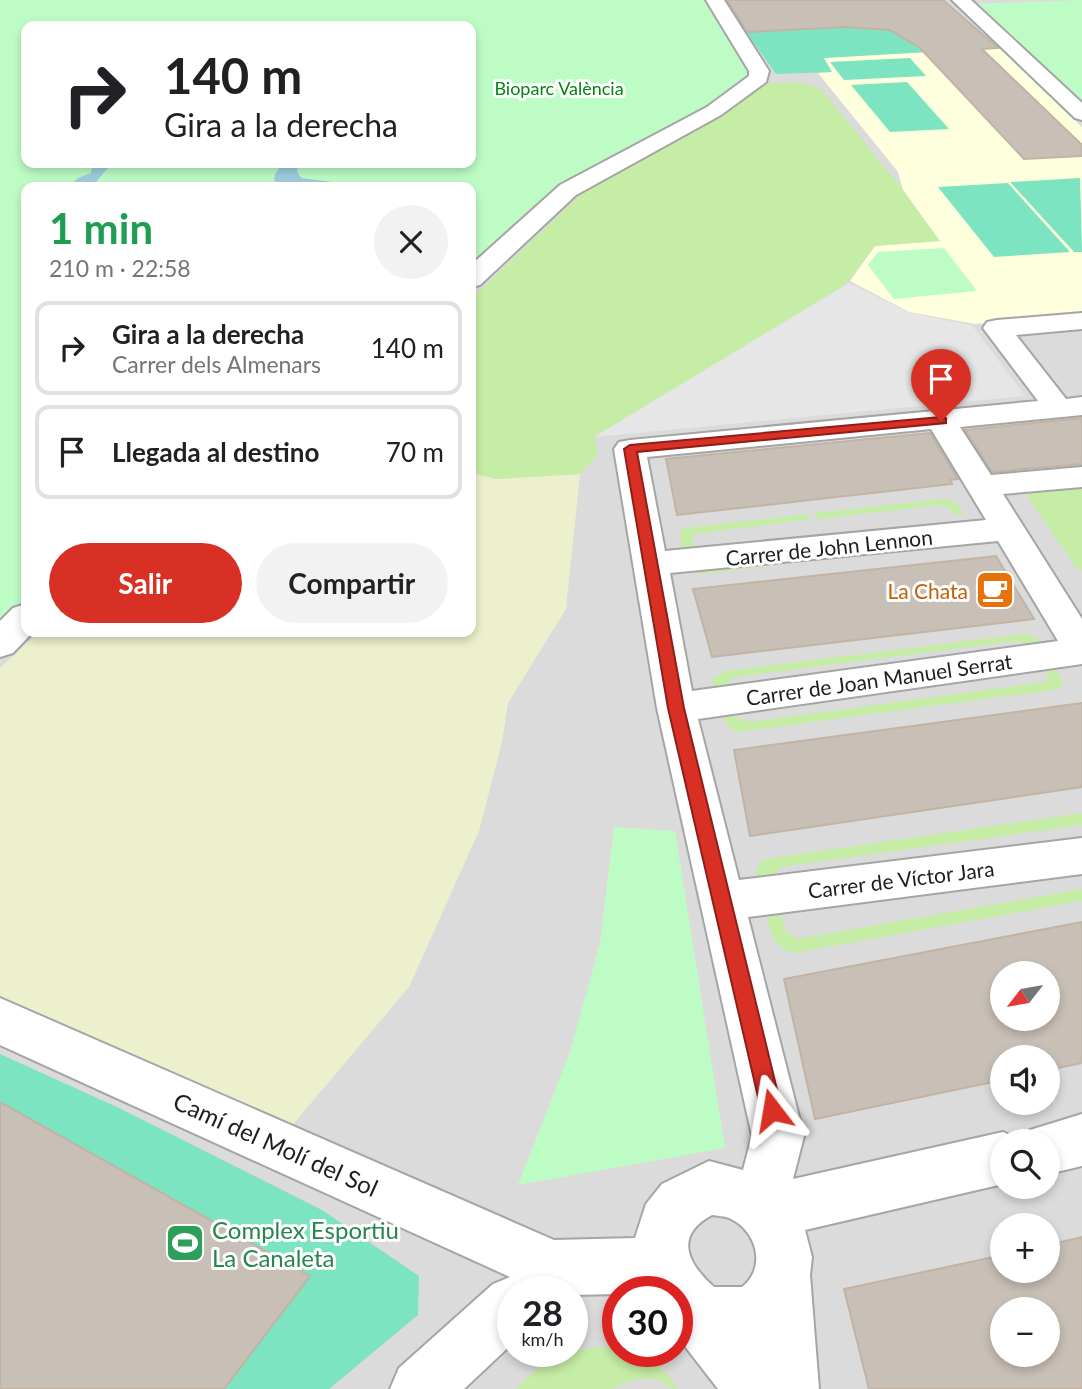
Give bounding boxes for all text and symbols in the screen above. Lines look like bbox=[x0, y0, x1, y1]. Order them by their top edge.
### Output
text: 140 m bbox=[164, 46, 302, 104]
icon: right bbox=[49, 49, 140, 140]
park label: Bioparc València bbox=[494, 77, 624, 99]
text: Gira a la derecha bbox=[164, 105, 398, 144]
text: 1 min bbox=[49, 203, 153, 253]
button: close bbox=[374, 205, 448, 279]
text: 210 m · 22:58 bbox=[49, 254, 191, 282]
text: Gira a la derecha bbox=[112, 318, 304, 350]
icon: right bbox=[53, 329, 91, 367]
text: 140 m bbox=[371, 332, 444, 364]
pin bbox=[911, 349, 971, 421]
text: Carrer dels Almenars bbox=[112, 350, 321, 378]
icon: arrive bbox=[922, 360, 960, 398]
icon: arrive bbox=[53, 433, 91, 471]
text: Llegada al destino bbox=[112, 436, 319, 468]
text: 70 m bbox=[386, 436, 444, 468]
street label: Carrer de John Lennon bbox=[724, 524, 934, 570]
button: Salir bbox=[49, 543, 242, 623]
button: Compartir bbox=[256, 543, 448, 623]
cafe icon: La Chata bbox=[974, 569, 1016, 611]
place label: La Chata bbox=[887, 578, 968, 603]
street label: Carrer de Joan Manuel Serrat bbox=[744, 648, 1014, 710]
street label: Carrer de Víctor Jara bbox=[806, 855, 996, 903]
north arrow bbox=[990, 961, 1060, 1031]
map controls bbox=[990, 961, 1060, 1367]
button: sound bbox=[990, 1045, 1060, 1115]
position arrow bbox=[735, 1073, 809, 1147]
street label: Camí del Molí del Sol bbox=[169, 1086, 383, 1202]
button: search bbox=[990, 1129, 1060, 1199]
button: + bbox=[990, 1213, 1060, 1283]
place label: Complex Esportiu La Canaleta bbox=[212, 1215, 399, 1272]
sports icon: Complex Esportiu La Canaleta bbox=[164, 1222, 206, 1264]
speed limit sign: 30 bbox=[602, 1276, 693, 1367]
text: 28 bbox=[522, 1291, 563, 1333]
button: − bbox=[990, 1297, 1060, 1367]
text: km/h bbox=[521, 1328, 564, 1350]

